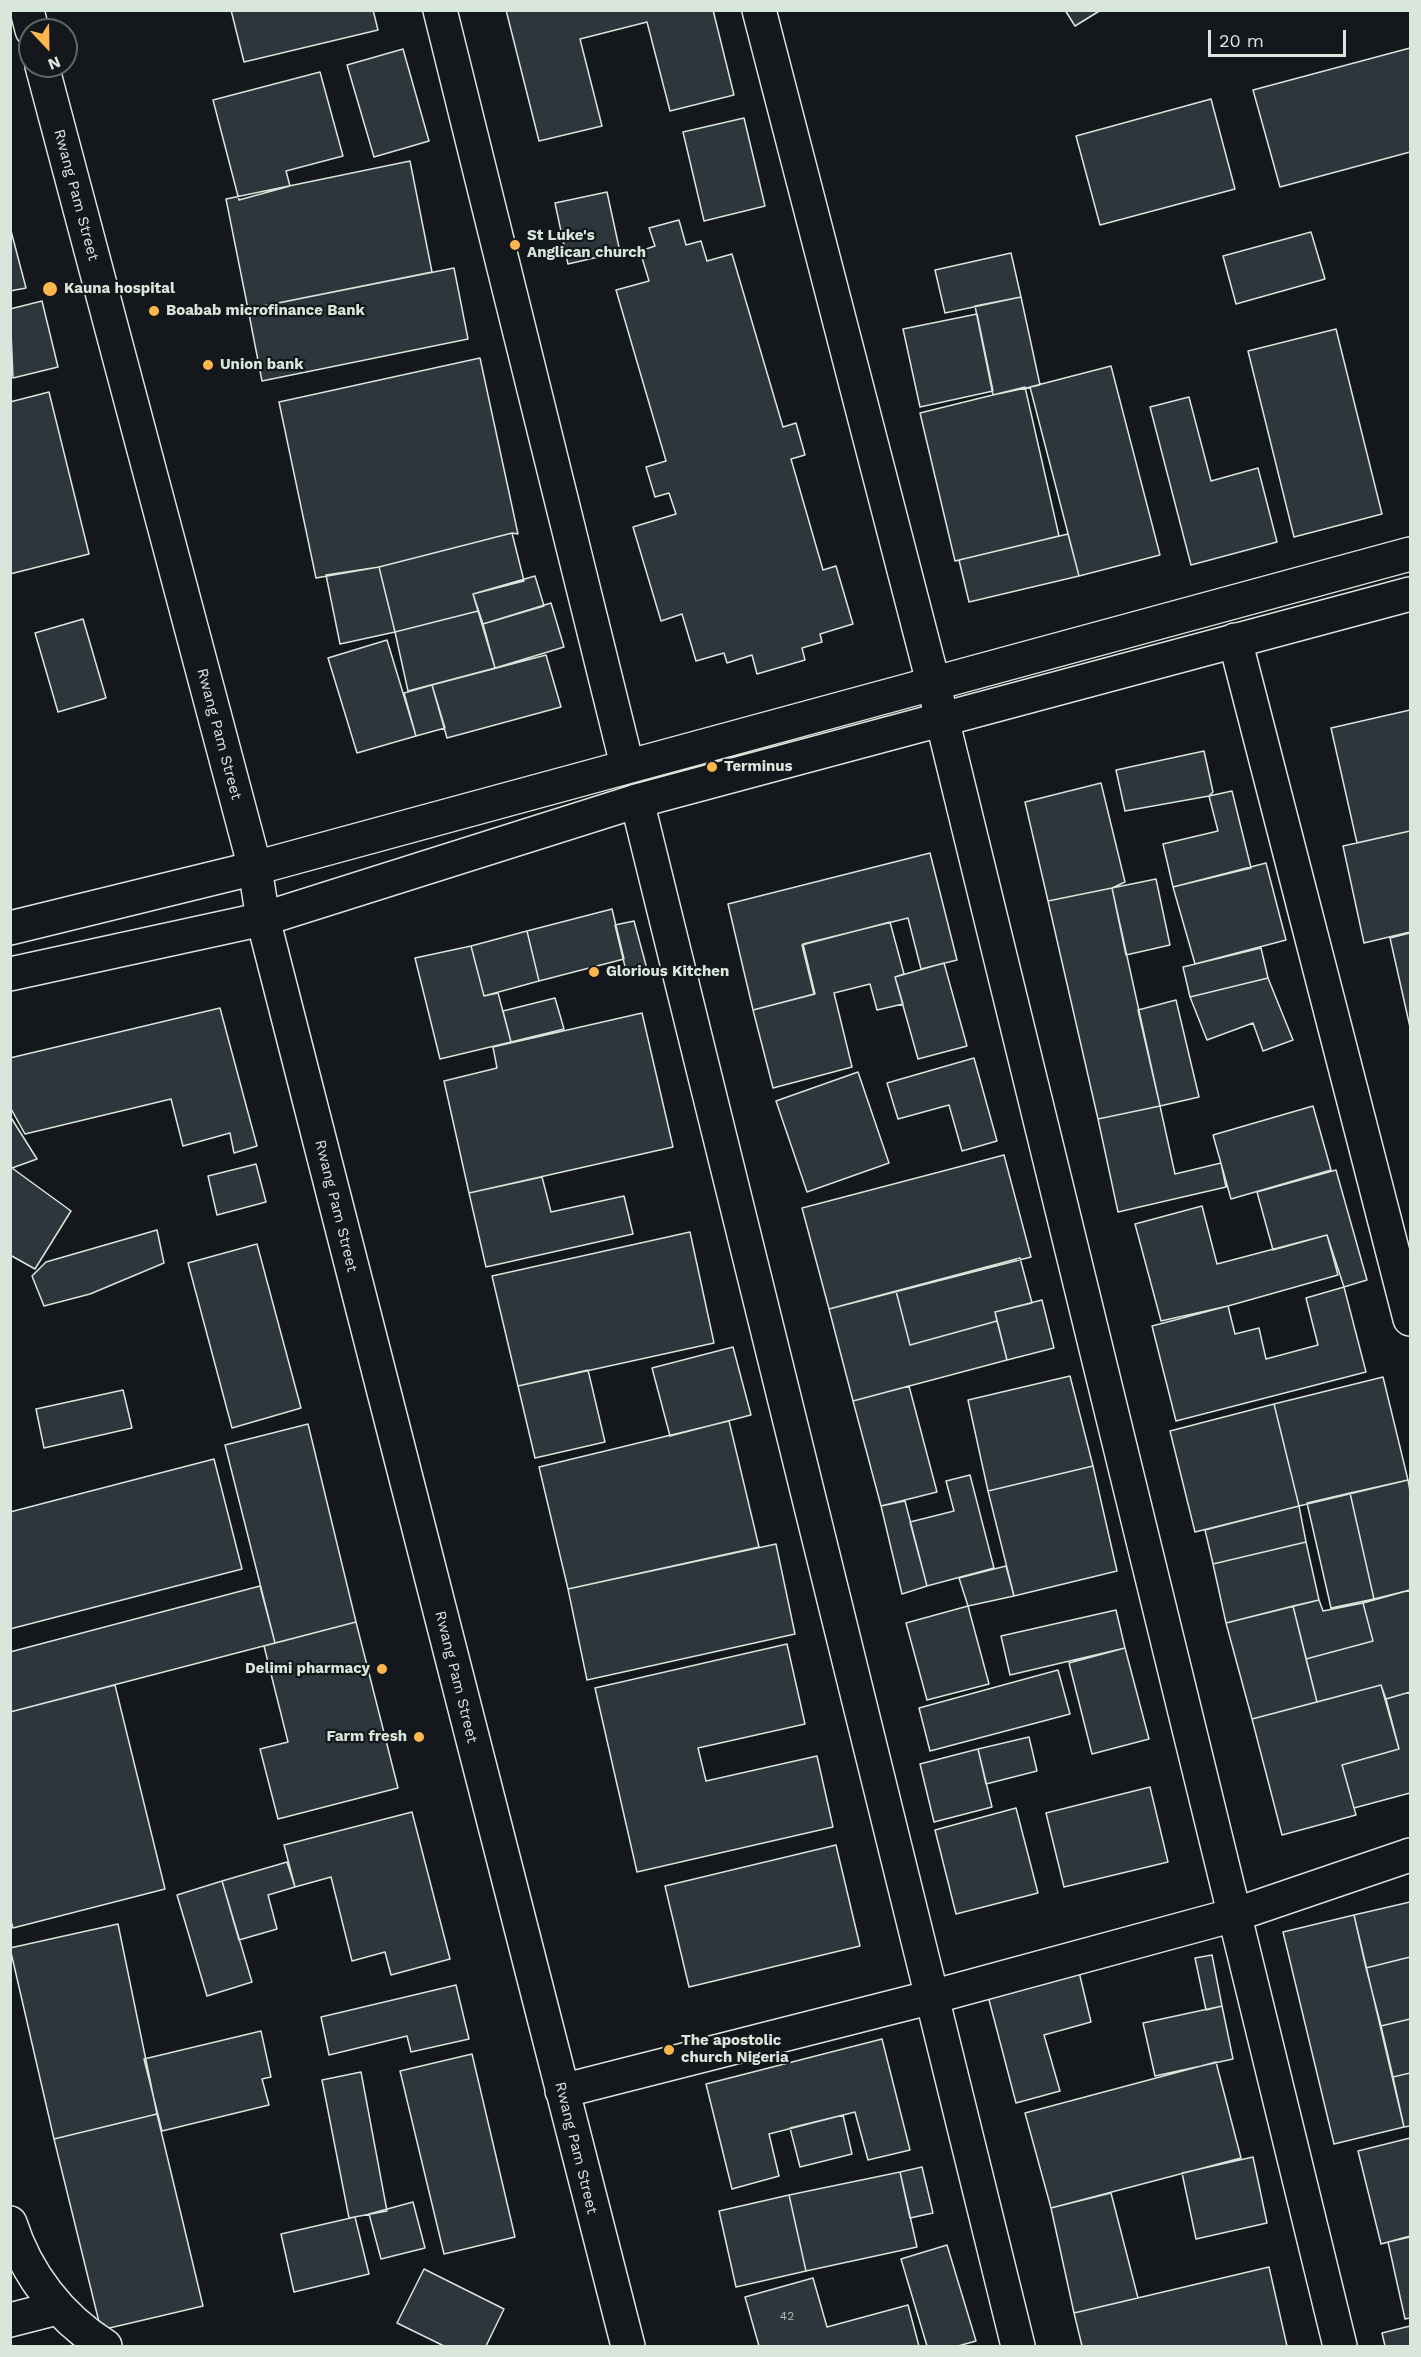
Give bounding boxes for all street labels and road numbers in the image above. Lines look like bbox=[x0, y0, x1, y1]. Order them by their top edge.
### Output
street label: Rwang Pam Street bbox=[50, 127, 102, 263]
street label: Rwang Pam Street bbox=[193, 666, 245, 802]
street label: Rwang Pam Street bbox=[311, 1138, 361, 1274]
street label: Rwang Pam Street bbox=[431, 1609, 481, 1745]
street label: Rwang Pam Street bbox=[551, 2080, 601, 2216]

